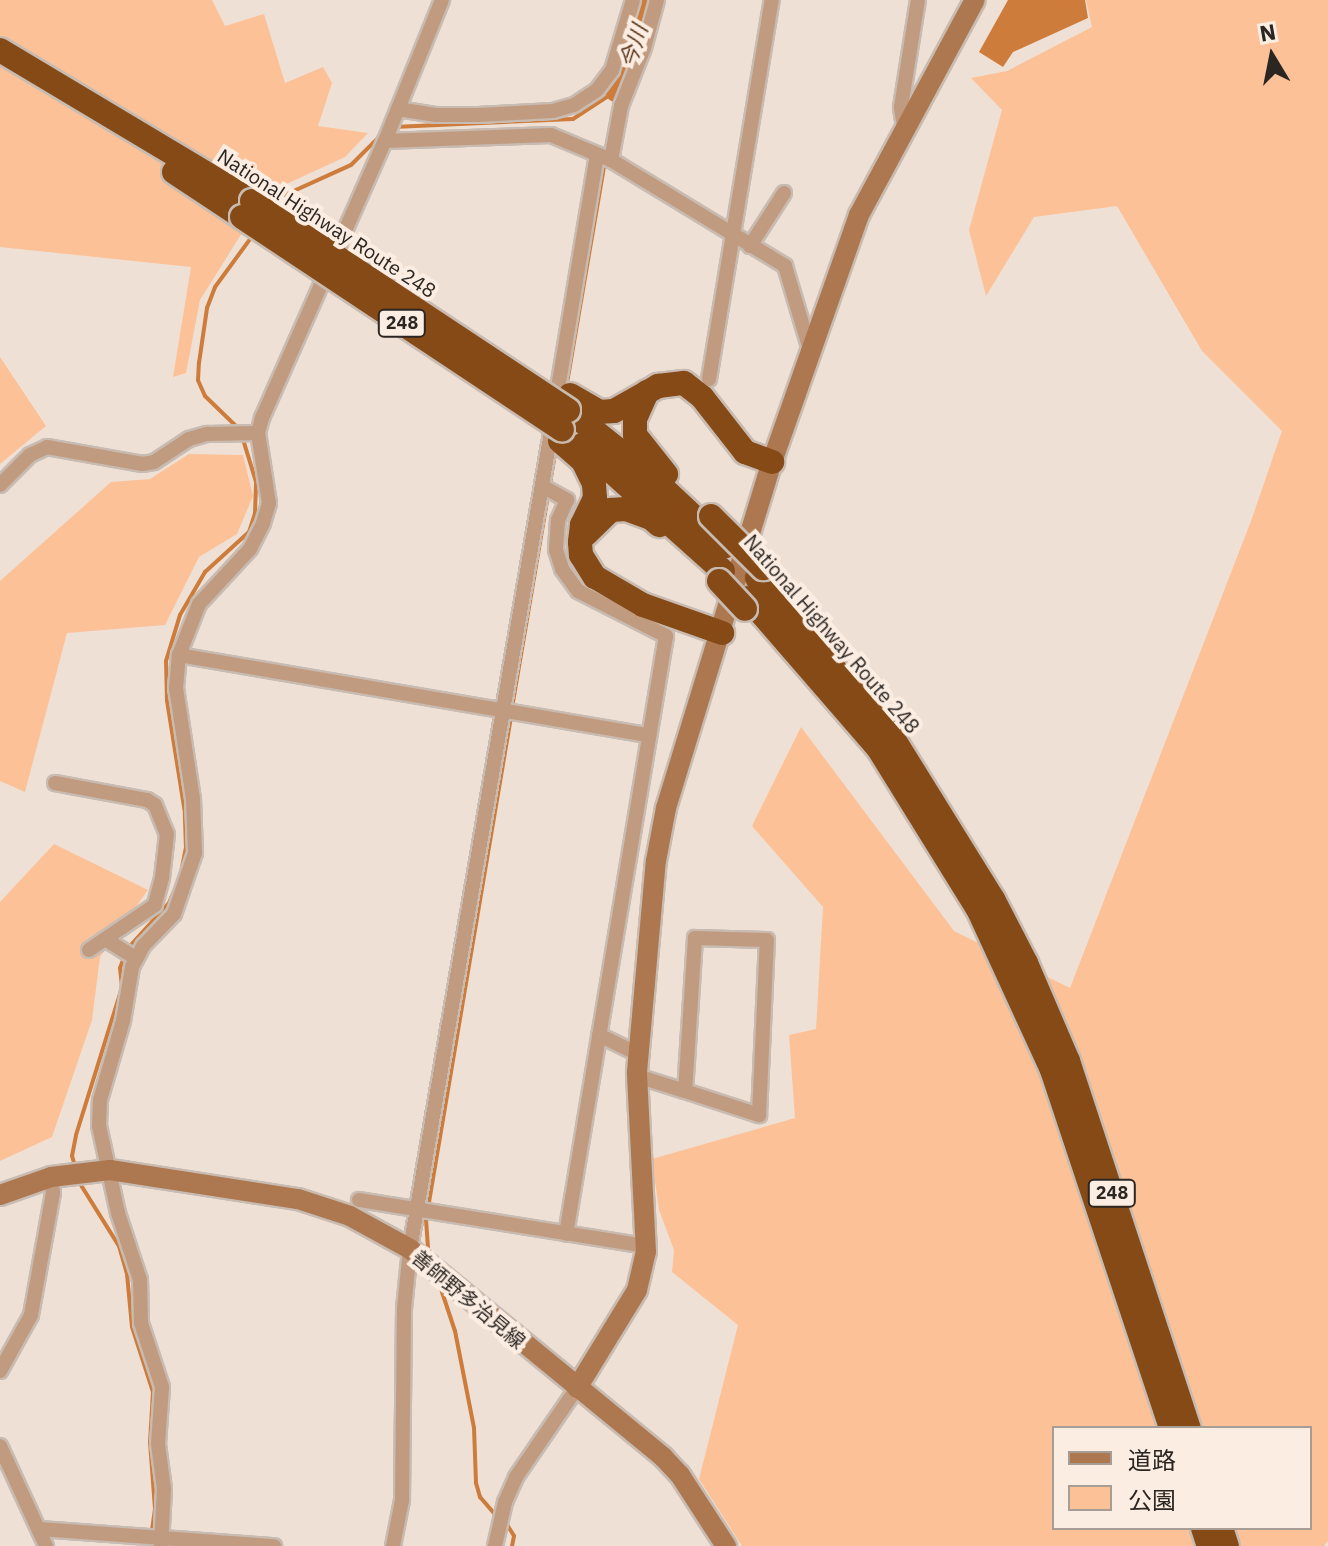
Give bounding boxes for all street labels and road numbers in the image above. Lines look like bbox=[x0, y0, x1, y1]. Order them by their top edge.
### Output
street label: National Highway Route 248 bbox=[213, 143, 441, 303]
road number: 248 bbox=[376, 309, 428, 337]
street label: National Highway Route 248 bbox=[739, 530, 925, 738]
road number: 248 bbox=[1086, 1179, 1138, 1207]
street label: 善師野多治見線 bbox=[408, 1245, 530, 1353]

